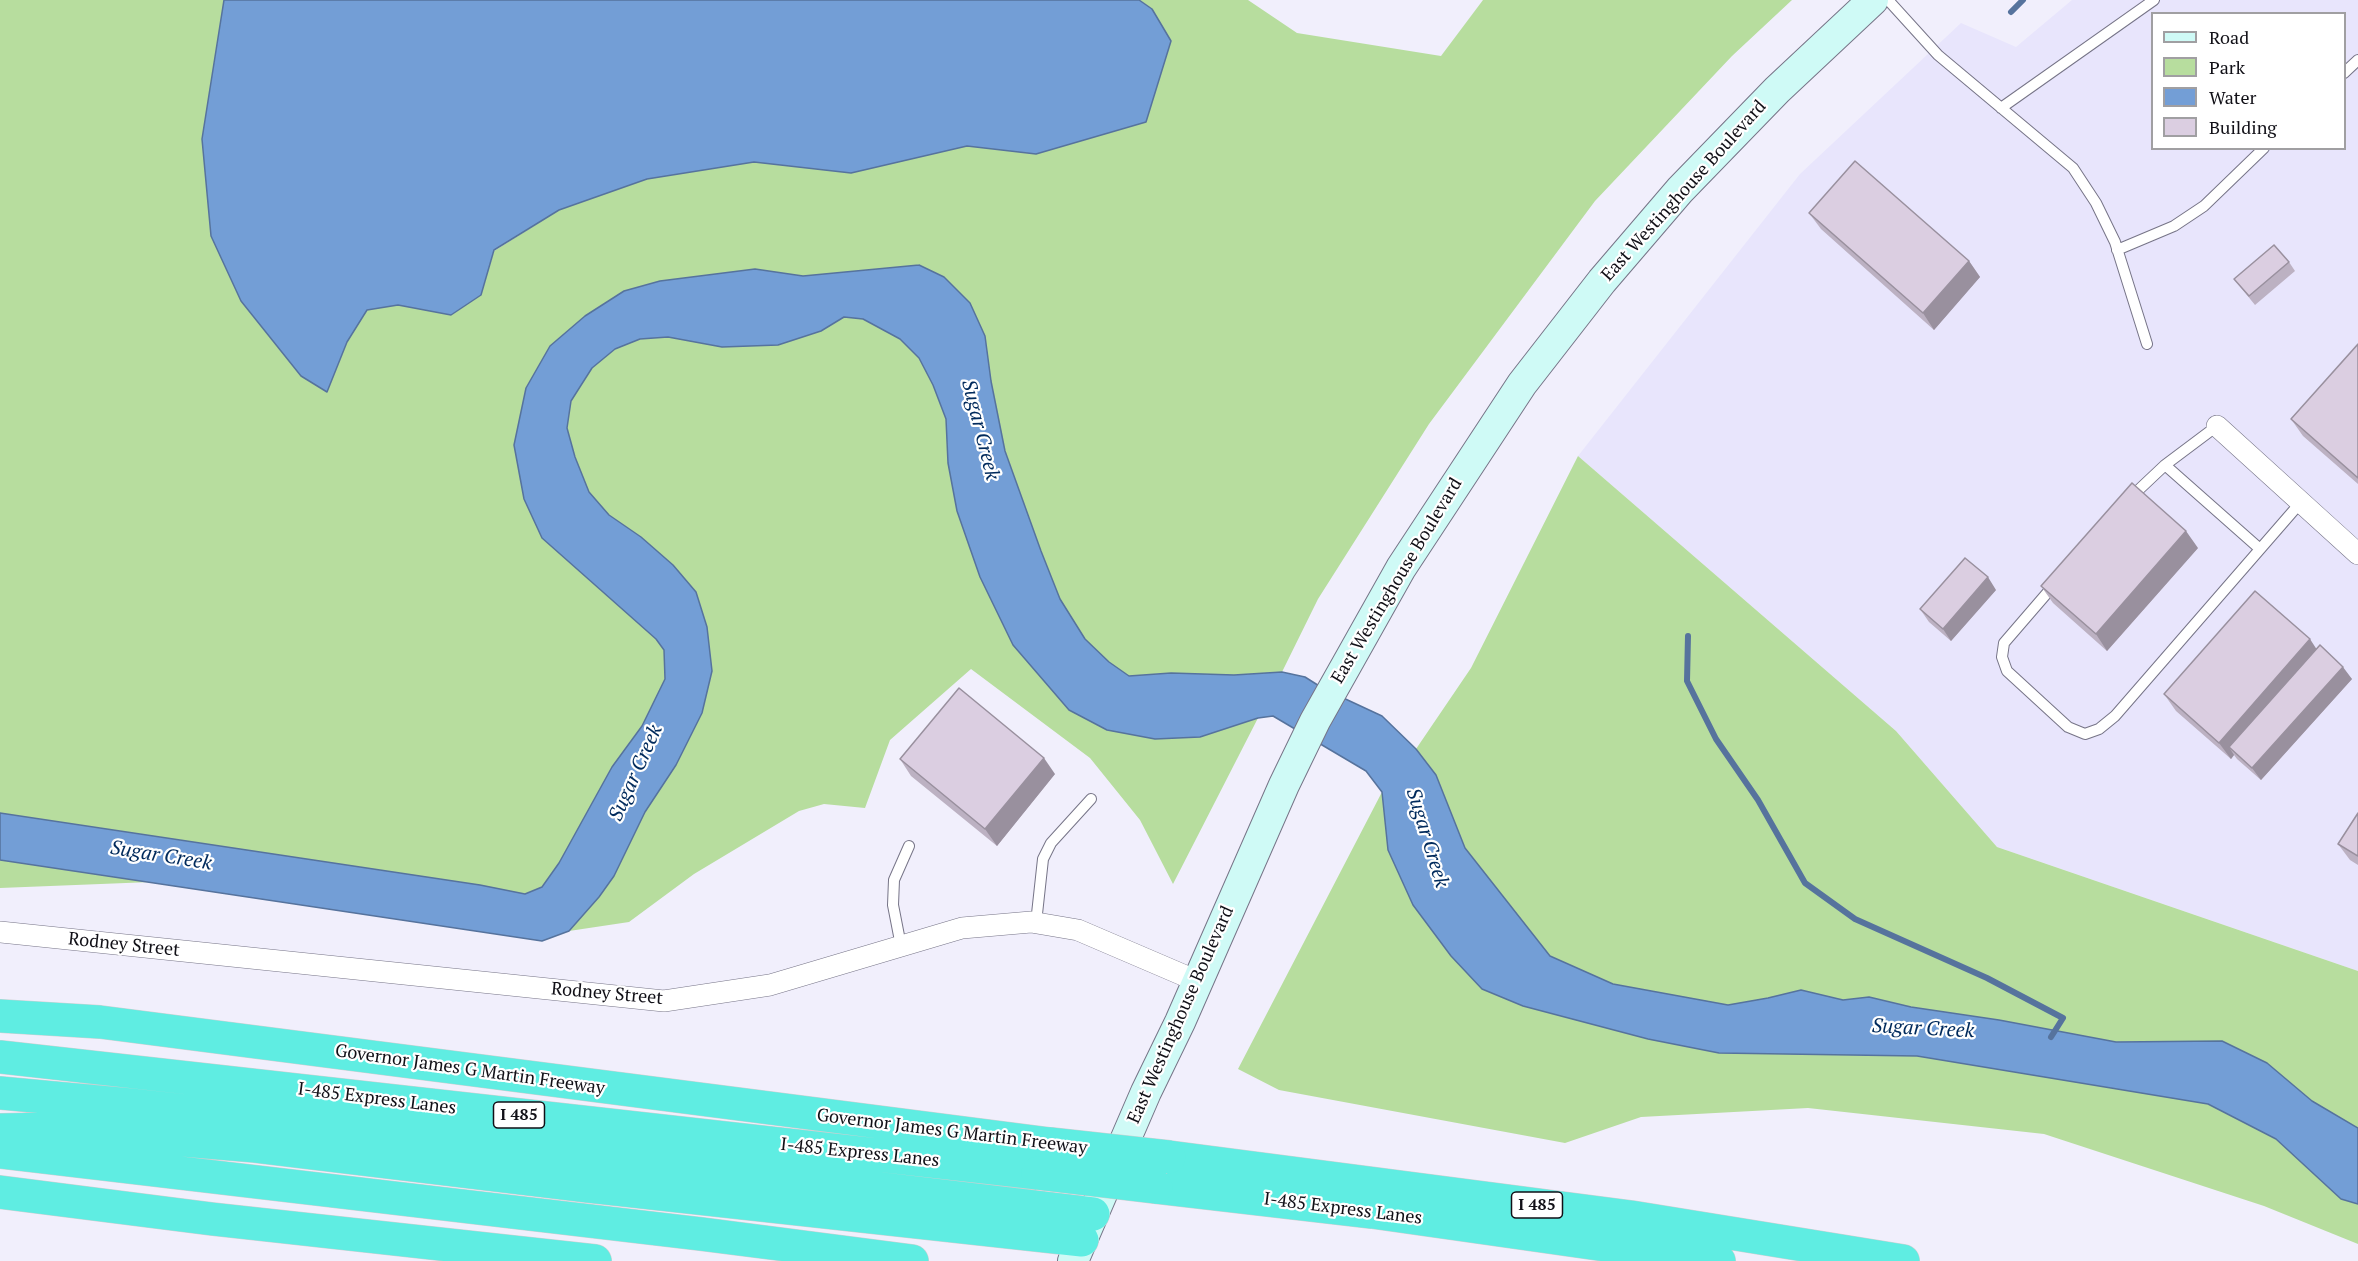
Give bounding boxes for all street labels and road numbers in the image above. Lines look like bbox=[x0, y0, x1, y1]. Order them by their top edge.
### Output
street label: East Westinghouse Boulevard bbox=[1597, 96, 1771, 286]
street label: East Westinghouse Boulevard bbox=[1327, 474, 1467, 688]
street label: East Westinghouse Boulevard bbox=[1123, 903, 1239, 1127]
street label: Rodney Street bbox=[67, 928, 181, 962]
street label: Rodney Street bbox=[550, 978, 664, 1010]
street label: Governor James G Martin Freeway bbox=[334, 1040, 606, 1100]
street label: I-485 Express Lanes bbox=[296, 1079, 458, 1119]
road number: I 485 bbox=[494, 1102, 544, 1128]
street label: Governor James G Martin Freeway bbox=[816, 1105, 1088, 1159]
street label: I-485 Express Lanes bbox=[780, 1134, 940, 1172]
street label: I-485 Express Lanes bbox=[1262, 1189, 1424, 1229]
road number: I 485 bbox=[1512, 1192, 1562, 1218]

